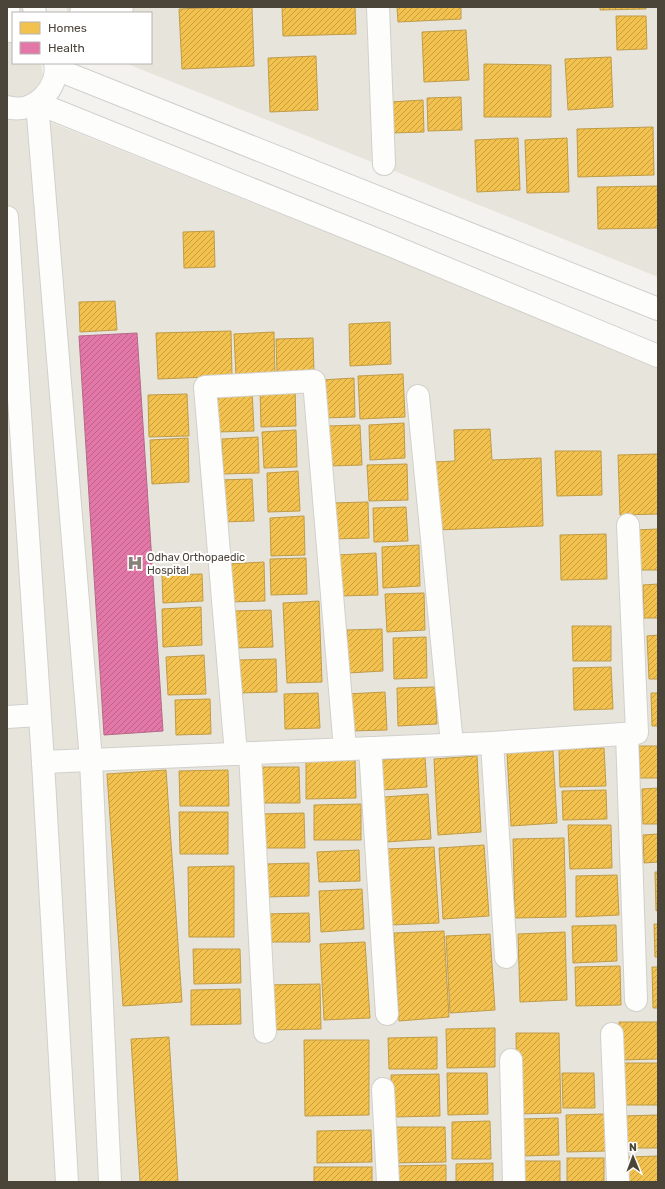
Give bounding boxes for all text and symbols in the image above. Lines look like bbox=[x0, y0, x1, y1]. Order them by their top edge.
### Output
legend bbox=[12, 12, 152, 64]
text: Homes bbox=[48, 21, 87, 35]
text: Health bbox=[48, 41, 85, 55]
place label: Odhav Orthopaedic Hospital bbox=[147, 551, 245, 577]
hospital icon: Odhav Orthopaedic Hospital bbox=[126, 554, 144, 572]
north arrow bbox=[613, 1137, 653, 1177]
text: N bbox=[629, 1141, 637, 1154]

